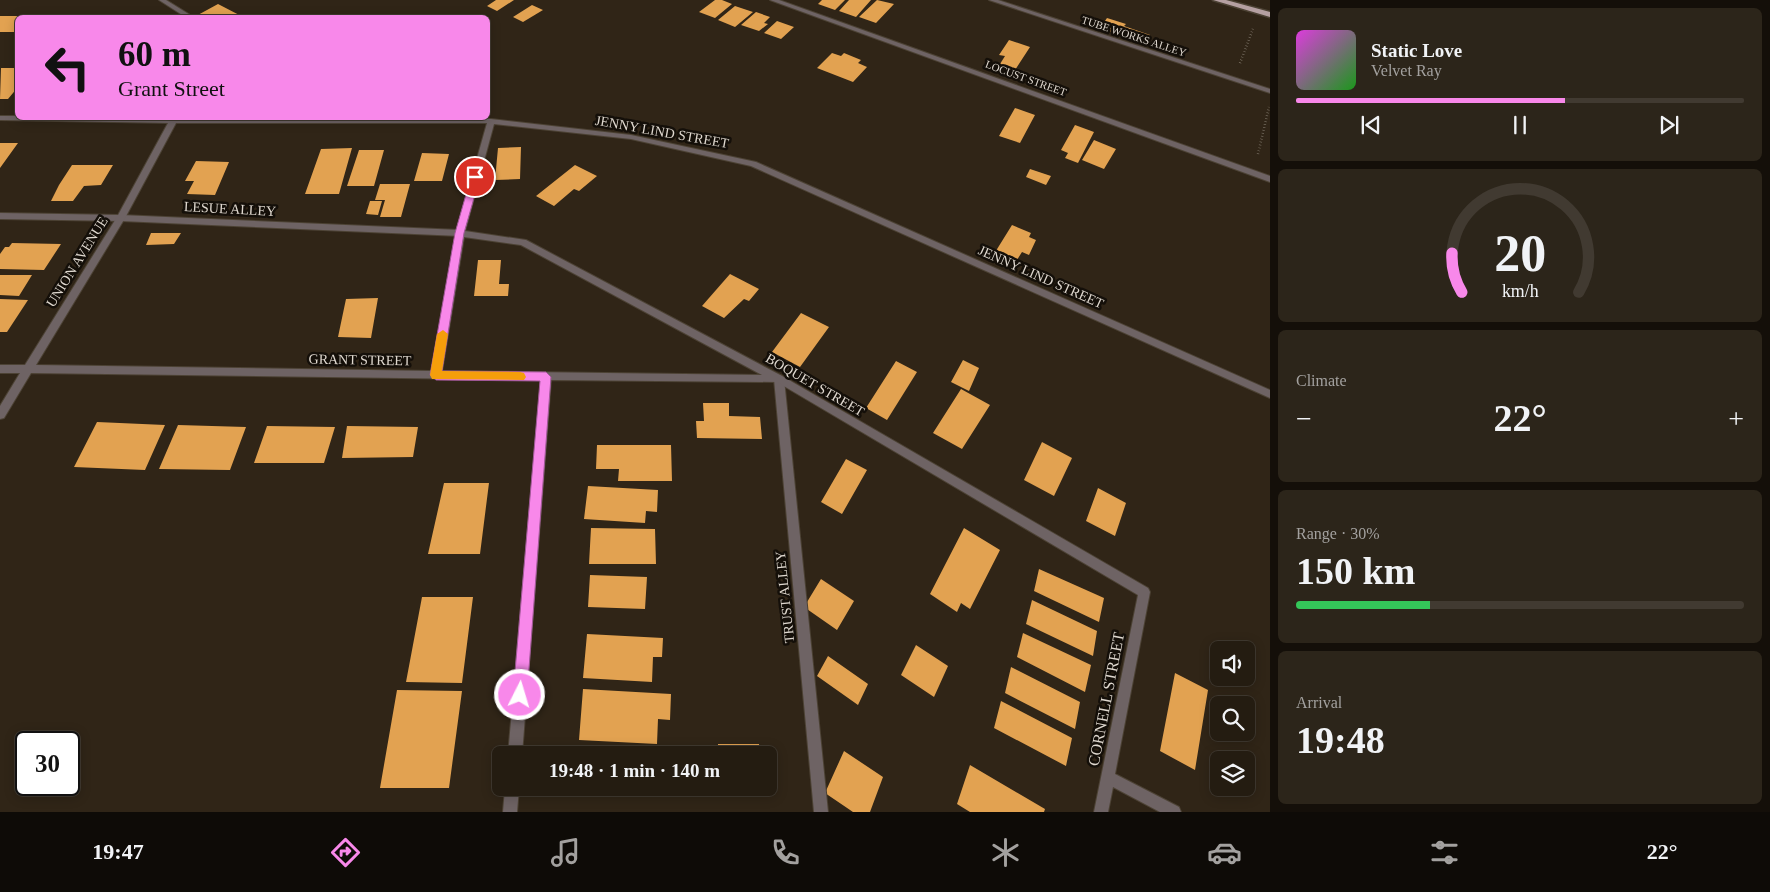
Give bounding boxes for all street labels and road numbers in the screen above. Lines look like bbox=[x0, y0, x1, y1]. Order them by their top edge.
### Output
street label: TUBE WORKS ALLEY bbox=[1080, 13, 1188, 59]
street label: LOCUST STREET bbox=[984, 58, 1069, 98]
street label: JENNY LIND STREET bbox=[594, 113, 731, 151]
street label: LESUE ALLEY bbox=[184, 199, 276, 219]
street label: UNION AVENUE bbox=[43, 214, 111, 310]
street label: JENNY LIND STREET bbox=[976, 243, 1106, 312]
street label: BOQUET STREET bbox=[763, 351, 867, 420]
street label: GRANT STREET bbox=[308, 352, 412, 368]
street label: TRUST ALLEY bbox=[773, 550, 797, 644]
street label: CORNELL STREET bbox=[1085, 630, 1127, 767]

